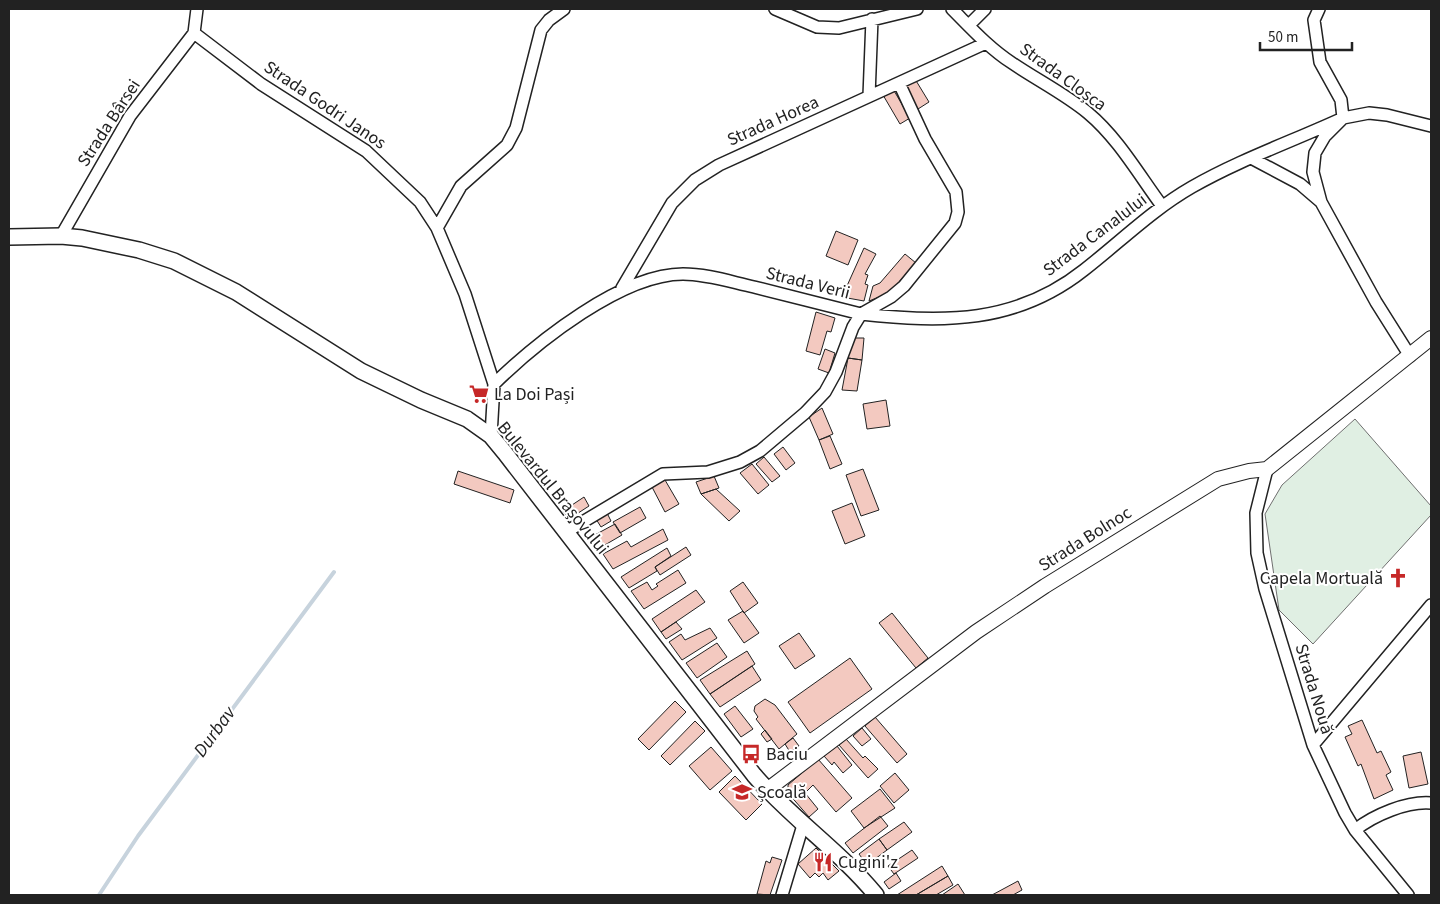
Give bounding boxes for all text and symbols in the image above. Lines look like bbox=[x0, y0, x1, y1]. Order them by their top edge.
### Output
scale bar bbox=[1260, 20, 1352, 52]
text: 50 m bbox=[1268, 27, 1298, 48]
street label: Strada Cloșca bbox=[1014, 37, 1112, 117]
street label: Strada Godri Janos bbox=[259, 55, 391, 155]
street label: Strada Bârsei bbox=[71, 74, 147, 172]
street label: Strada Horea bbox=[723, 90, 823, 152]
street label: Strada Canalului bbox=[1038, 188, 1152, 282]
street label: Strada Verii bbox=[763, 260, 853, 306]
place label: La Doi Pași bbox=[494, 382, 575, 407]
supermarket icon: La Doi Pași bbox=[468, 383, 490, 405]
street label: Bulevardul Brașovului bbox=[491, 416, 615, 560]
street label: Strada Bolnoc bbox=[1034, 500, 1136, 578]
place label: Capela Mortuală bbox=[1260, 566, 1383, 591]
church icon: Capela Mortuală bbox=[1387, 567, 1409, 589]
street label: Strada Nouă bbox=[1288, 641, 1340, 737]
water label: Durbav bbox=[187, 700, 243, 763]
place label: Baciu bbox=[766, 742, 808, 767]
bus stop icon: Baciu bbox=[740, 743, 762, 765]
place label: Școală bbox=[757, 780, 807, 805]
school or university icon: Școală bbox=[731, 781, 753, 803]
place label: Cugini'z bbox=[838, 850, 898, 875]
restaurant icon: Cugini'z bbox=[812, 851, 834, 873]

